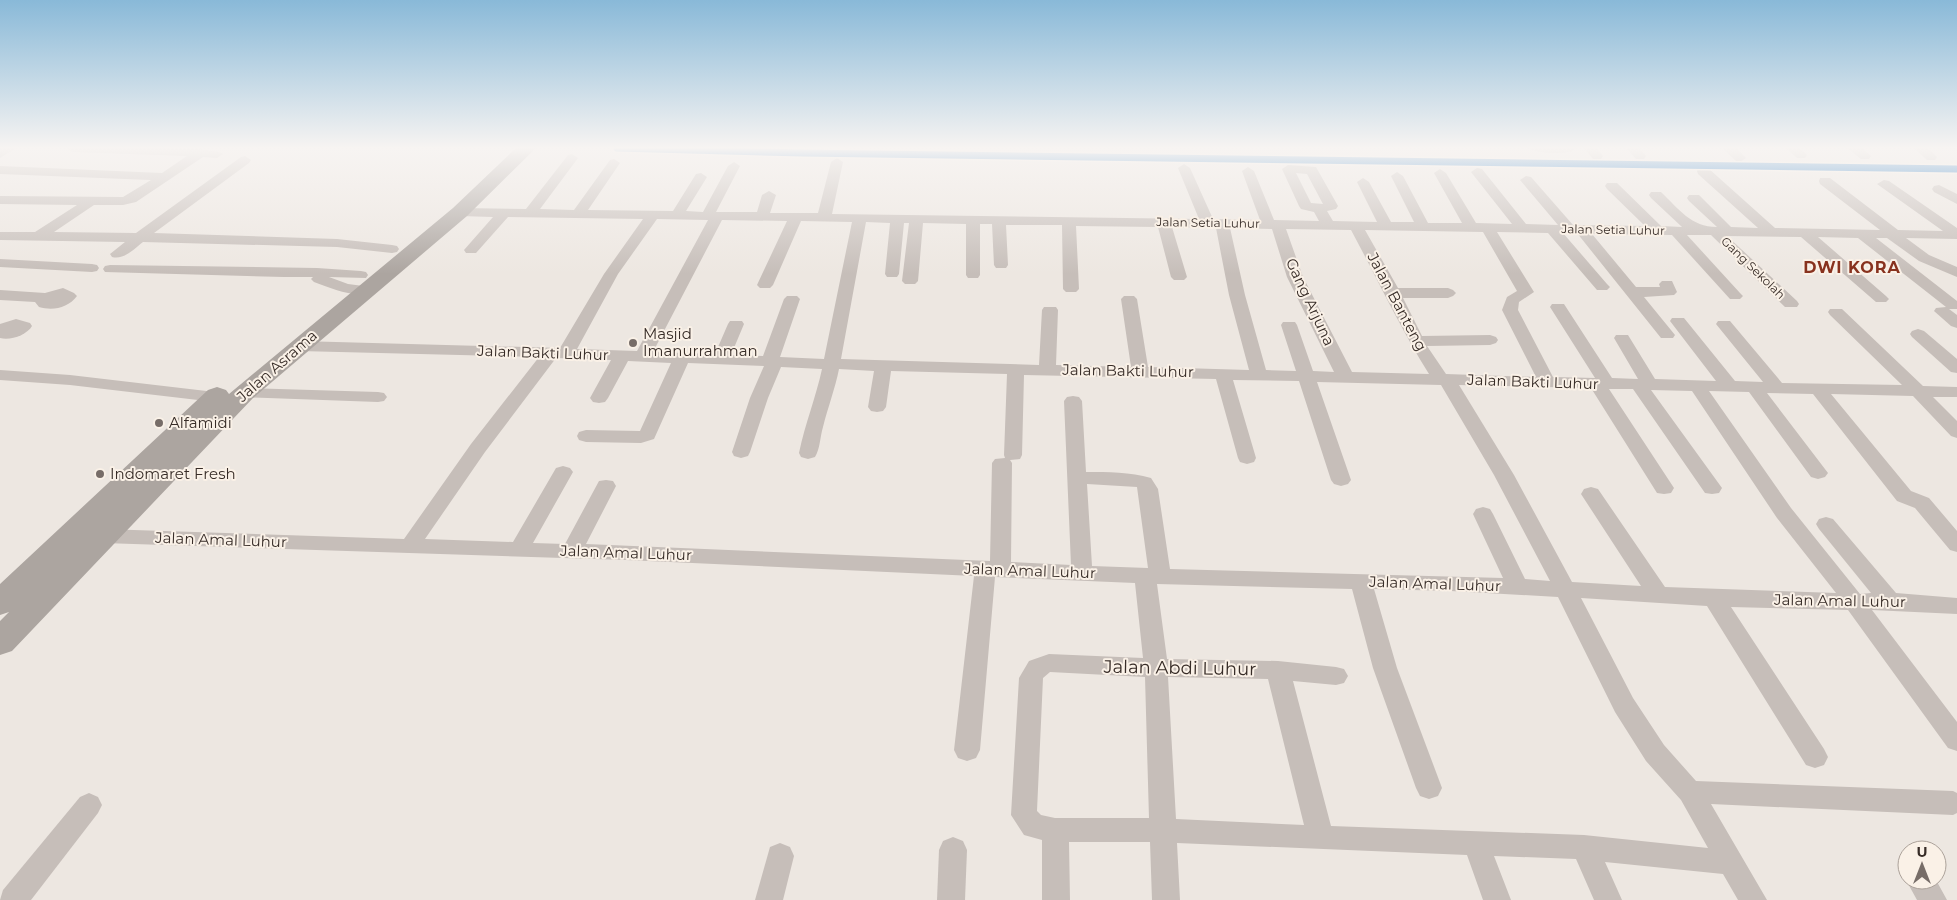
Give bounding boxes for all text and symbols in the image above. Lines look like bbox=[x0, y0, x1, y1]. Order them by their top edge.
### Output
street label: Jalan Setia Luhur bbox=[1155, 214, 1260, 231]
street label: Jalan Setia Luhur bbox=[1560, 221, 1665, 238]
street label: Gang Sekolah bbox=[1718, 233, 1789, 302]
street label: Jalan Banteng bbox=[1363, 248, 1431, 354]
street label: Gang Arjuna bbox=[1282, 255, 1339, 349]
district label: DWI KORA bbox=[1803, 258, 1901, 277]
place label: Masjid Imanurrahman bbox=[643, 324, 758, 360]
street label: Jalan Asrama bbox=[232, 326, 321, 406]
marker: Masjid Imanurrahman bbox=[627, 337, 639, 349]
street label: Jalan Bakti Luhur bbox=[476, 341, 609, 364]
street label: Jalan Bakti Luhur bbox=[1061, 360, 1194, 381]
street label: Jalan Bakti Luhur bbox=[1466, 370, 1599, 393]
place label: Alfamidi bbox=[169, 413, 232, 432]
marker: Alfamidi bbox=[153, 417, 165, 429]
place label: Indomaret Fresh bbox=[110, 464, 236, 483]
marker: Indomaret Fresh bbox=[94, 468, 106, 480]
street label: Jalan Amal Luhur bbox=[154, 528, 287, 551]
street label: Jalan Amal Luhur bbox=[559, 541, 692, 564]
street label: Jalan Amal Luhur bbox=[963, 559, 1096, 582]
street label: Jalan Amal Luhur bbox=[1368, 572, 1501, 595]
street label: Jalan Amal Luhur bbox=[1773, 590, 1906, 611]
street label: Jalan Abdi Luhur bbox=[1102, 656, 1257, 680]
north arrow bbox=[1897, 840, 1947, 890]
text: U bbox=[1916, 843, 1928, 861]

